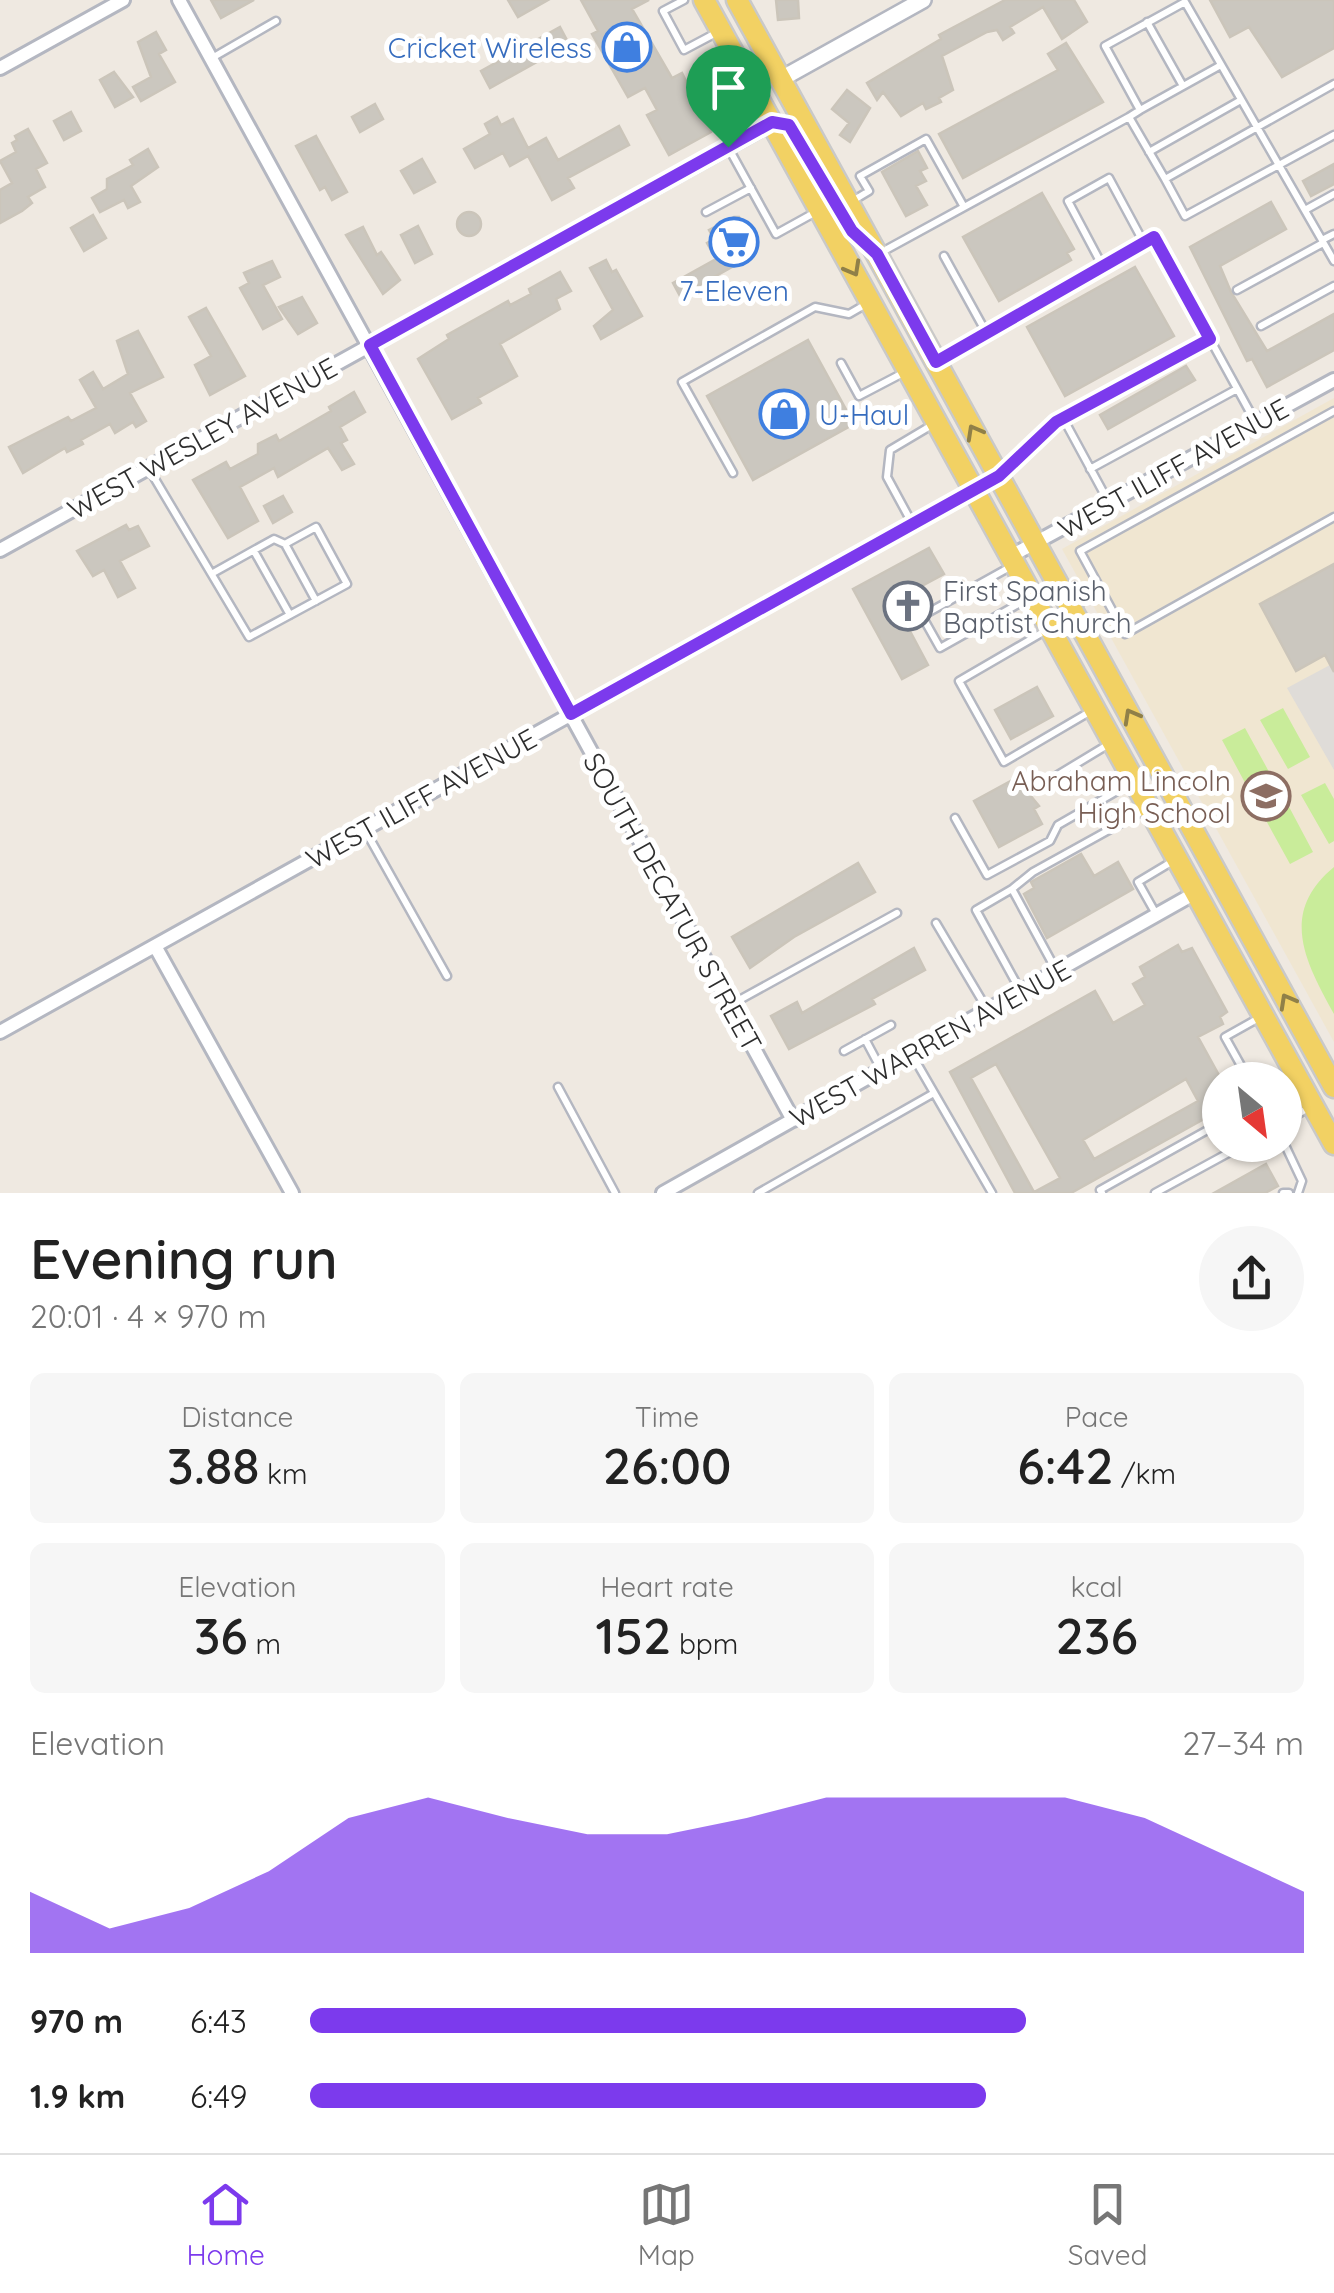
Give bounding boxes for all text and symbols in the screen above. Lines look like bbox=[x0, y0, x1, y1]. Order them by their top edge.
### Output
shop icon: Cricket Wireless bbox=[601, 21, 653, 73]
place label: Cricket Wireless bbox=[388, 30, 592, 65]
pin bbox=[686, 45, 771, 148]
icon: arrive bbox=[701, 60, 756, 115]
supermarket icon: 7-Eleven bbox=[708, 216, 760, 268]
one-way arrow bbox=[840, 258, 860, 276]
place label: 7-Eleven bbox=[679, 273, 789, 308]
street label: WEST WESLEY AVENUE bbox=[61, 349, 343, 527]
shop icon: U-Haul bbox=[758, 388, 810, 440]
street label: WEST ILIFF AVENUE bbox=[1052, 390, 1294, 546]
place label: U-Haul bbox=[819, 397, 909, 432]
one-way arrow bbox=[967, 424, 987, 442]
place label: First Spanish Baptist Church bbox=[943, 573, 1132, 640]
church icon: First Spanish Baptist Church bbox=[882, 580, 934, 632]
one-way arrow bbox=[1123, 709, 1143, 727]
street label: WEST ILIFF AVENUE bbox=[300, 720, 542, 876]
street label: SOUTH DECATUR STREET bbox=[576, 746, 770, 1058]
place label: Abraham Lincoln High School bbox=[1011, 763, 1231, 830]
school or university icon: Abraham Lincoln High School bbox=[1240, 770, 1292, 822]
street label: WEST WARREN AVENUE bbox=[784, 951, 1076, 1135]
one-way arrow bbox=[1280, 994, 1299, 1012]
north arrow bbox=[1202, 1062, 1302, 1162]
map controls bbox=[1202, 1062, 1302, 1162]
text: Evening run bbox=[30, 1224, 338, 1293]
button: share bbox=[1199, 1226, 1304, 1331]
text: 20:01 · 4 × 970 m bbox=[30, 1296, 267, 1336]
text: Distance bbox=[181, 1399, 293, 1434]
text: Time bbox=[635, 1399, 699, 1434]
text: Pace bbox=[1065, 1399, 1129, 1434]
text: 3.88 bbox=[167, 1434, 259, 1497]
text: 26:00 bbox=[603, 1434, 731, 1497]
text: 6:42 bbox=[1017, 1434, 1113, 1497]
text: km bbox=[259, 1456, 308, 1491]
text: /km bbox=[1113, 1456, 1176, 1491]
text: Elevation bbox=[178, 1569, 296, 1604]
text: Heart rate bbox=[600, 1569, 734, 1604]
text: kcal bbox=[1071, 1569, 1123, 1604]
text: 36 bbox=[194, 1604, 248, 1667]
text: 152 bbox=[596, 1604, 671, 1667]
text: 236 bbox=[1056, 1604, 1138, 1667]
text: m bbox=[248, 1626, 281, 1661]
text: bpm bbox=[671, 1626, 738, 1661]
text: Elevation bbox=[30, 1723, 165, 1763]
text: 27–34 m bbox=[1183, 1723, 1304, 1763]
text: 970 m bbox=[30, 2001, 123, 2041]
text: 6:43 bbox=[190, 2001, 247, 2041]
text: 1.9 km bbox=[30, 2076, 125, 2116]
text: 6:49 bbox=[190, 2076, 247, 2116]
tab: Home bbox=[186, 2177, 265, 2272]
tab: Map bbox=[638, 2177, 695, 2272]
tab: Saved bbox=[1068, 2177, 1148, 2272]

